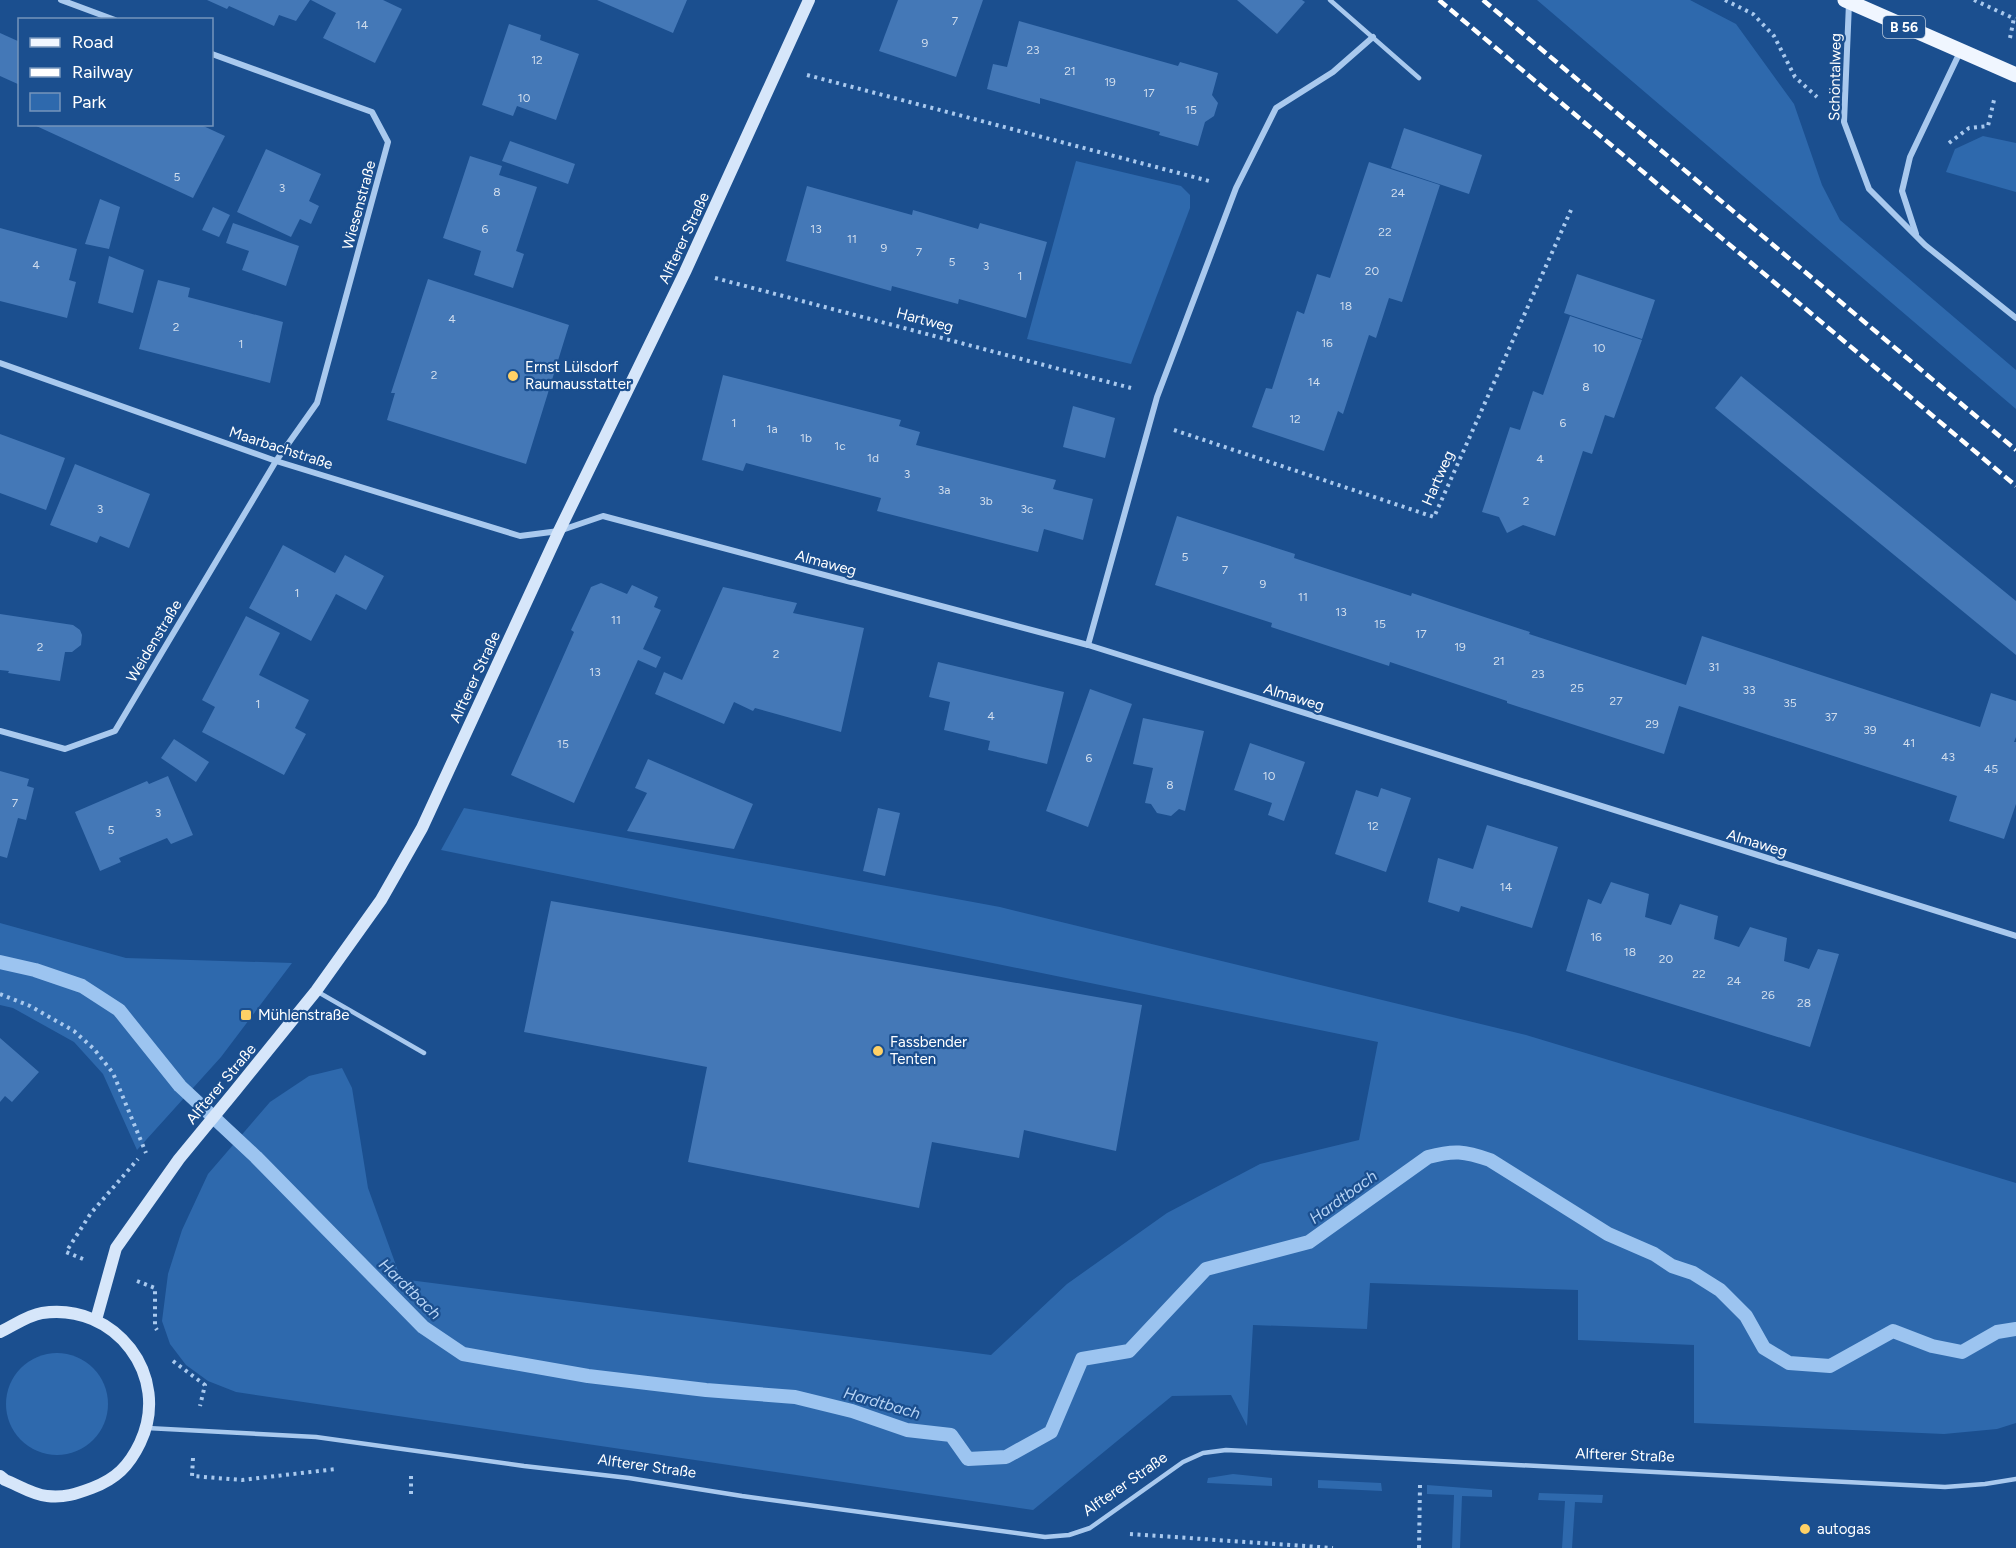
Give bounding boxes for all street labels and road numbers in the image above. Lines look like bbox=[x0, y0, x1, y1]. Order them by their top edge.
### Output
road number: B 56 bbox=[1883, 16, 1925, 38]
street label: Schöntalweg bbox=[1825, 33, 1845, 121]
street label: Wiesenstraße bbox=[338, 158, 380, 252]
street label: Alfterer Straße bbox=[655, 189, 713, 287]
street label: Hartweg bbox=[895, 304, 955, 336]
street label: Maarbachstraße bbox=[227, 423, 335, 473]
street label: Hartweg bbox=[1418, 448, 1458, 508]
street label: Almaweg bbox=[794, 546, 858, 580]
street label: Weidenstraße bbox=[122, 597, 186, 685]
street label: Alfterer Straße bbox=[446, 628, 504, 726]
street label: Almaweg bbox=[1262, 679, 1326, 715]
street label: Almaweg bbox=[1725, 825, 1789, 861]
street label: Alfterer Straße bbox=[182, 1040, 260, 1128]
street label: Alfterer Straße bbox=[1575, 1444, 1675, 1466]
street label: Alfterer Straße bbox=[1079, 1448, 1171, 1520]
street label: Alfterer Straße bbox=[597, 1450, 697, 1482]

